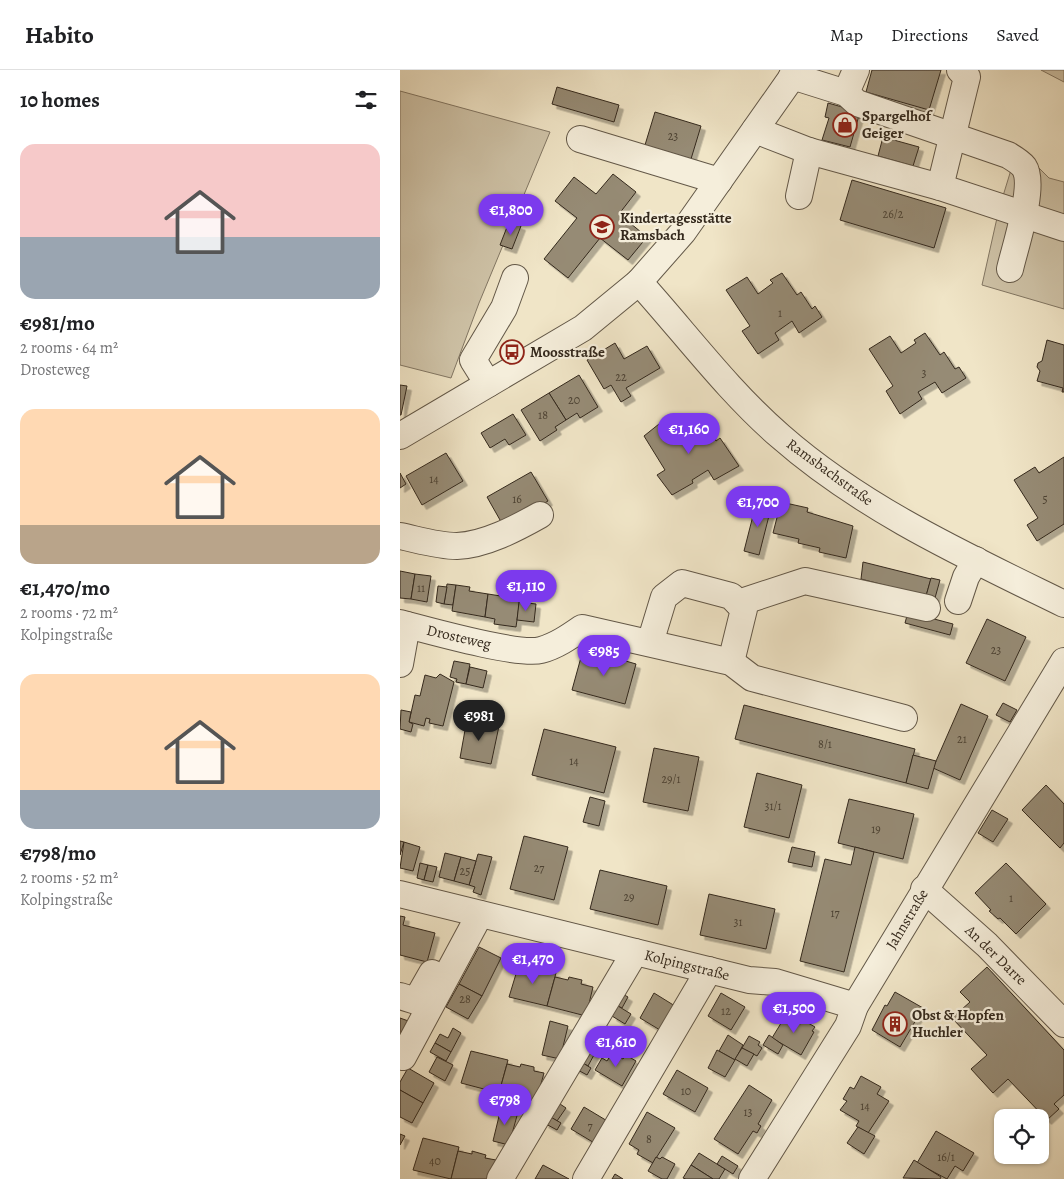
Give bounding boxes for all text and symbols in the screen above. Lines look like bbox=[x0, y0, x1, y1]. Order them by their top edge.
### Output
text: Habito bbox=[25, 19, 94, 51]
text: Map bbox=[830, 23, 863, 47]
text: Directions bbox=[891, 23, 968, 47]
text: Saved bbox=[996, 23, 1039, 47]
text: 10 homes bbox=[20, 86, 100, 114]
icon: filters bbox=[352, 86, 380, 114]
place label: Spargelhof Geiger bbox=[862, 106, 933, 143]
shop icon: Spargelhof Geiger bbox=[832, 112, 858, 138]
house number: 23 bbox=[668, 128, 678, 144]
icon: home bbox=[155, 177, 245, 267]
pin: €1,800 bbox=[470, 194, 552, 236]
text: €1,800 bbox=[490, 199, 533, 221]
house number: 26/2 bbox=[883, 206, 904, 222]
place label: Kindertagesstätte Ramsbach bbox=[620, 208, 732, 245]
school or university icon: Kindertagesstätte Ramsbach bbox=[589, 214, 615, 240]
house number: 1 bbox=[778, 305, 782, 321]
text: €981/mo bbox=[20, 309, 95, 337]
text: 2 rooms · 64 m² bbox=[20, 337, 118, 359]
bus stop icon: Moosstraße bbox=[499, 339, 525, 365]
place label: Moosstraße bbox=[530, 342, 605, 362]
text: Drosteweg bbox=[20, 359, 90, 381]
house number: 3 bbox=[922, 365, 927, 381]
house number: 22 bbox=[615, 369, 627, 385]
house number: 20 bbox=[568, 392, 580, 408]
house number: 18 bbox=[538, 407, 548, 423]
pin: €1,160 bbox=[648, 412, 730, 455]
text: €1,160 bbox=[669, 418, 709, 440]
street label: Ramsbachstraße bbox=[783, 434, 878, 510]
icon: home bbox=[155, 442, 245, 532]
house number: 14 bbox=[429, 471, 439, 487]
pin: €1,700 bbox=[717, 486, 799, 528]
house number: 16 bbox=[512, 491, 522, 507]
text: €1,700 bbox=[737, 491, 779, 513]
house number: 5 bbox=[1042, 491, 1048, 507]
pin: €1,110 bbox=[485, 570, 567, 612]
text: €1,470/mo bbox=[20, 574, 110, 602]
text: €1,110 bbox=[507, 575, 545, 597]
house number: 11 bbox=[417, 580, 425, 596]
text: 2 rooms · 72 m² bbox=[20, 602, 118, 624]
street label: Drosteweg bbox=[425, 620, 494, 654]
text: Kolpingstraße bbox=[20, 624, 113, 646]
pin: €985 bbox=[574, 634, 634, 677]
text: €985 bbox=[588, 640, 620, 662]
house number: 23 bbox=[991, 642, 1001, 658]
pin: €981 bbox=[449, 700, 509, 742]
text: €981 bbox=[464, 705, 494, 727]
icon: home bbox=[155, 707, 245, 797]
house number: 21 bbox=[957, 731, 967, 747]
house number: 8/1 bbox=[818, 736, 832, 752]
house number: 14 bbox=[569, 753, 579, 769]
house number: 29/1 bbox=[661, 771, 681, 787]
house number: 31/1 bbox=[764, 798, 782, 814]
house number: 19 bbox=[871, 821, 881, 837]
text: €798/mo bbox=[20, 839, 96, 867]
house number: 27 bbox=[534, 860, 545, 876]
house number: 25 bbox=[460, 863, 470, 879]
text: 2 rooms · 52 m² bbox=[20, 867, 118, 889]
street label: Jahnstraße bbox=[881, 885, 933, 953]
text: Kolpingstraße bbox=[20, 889, 113, 911]
house number: 29 bbox=[623, 889, 635, 905]
house number: 1 bbox=[1009, 890, 1013, 906]
house number: 17 bbox=[830, 905, 841, 921]
house number: 31 bbox=[733, 914, 743, 930]
street label: An der Darre bbox=[960, 920, 1031, 990]
pin: €1,470 bbox=[492, 942, 574, 985]
street label: Kolpingstraße bbox=[642, 945, 732, 985]
text: €1,470 bbox=[512, 948, 554, 970]
house number: 28 bbox=[459, 991, 471, 1007]
pin: €1,500 bbox=[753, 992, 835, 1034]
text: €1,500 bbox=[773, 997, 815, 1019]
house number: 12 bbox=[721, 1003, 731, 1019]
place label: Obst & Hopfen Huchler bbox=[912, 1005, 1005, 1042]
building icon: Obst & Hopfen Huchler bbox=[882, 1011, 908, 1037]
pin: €1,610 bbox=[575, 1026, 657, 1068]
text: €1,610 bbox=[596, 1031, 636, 1053]
house number: 10 bbox=[681, 1083, 691, 1099]
pin: €798 bbox=[475, 1084, 535, 1126]
text: €798 bbox=[489, 1089, 521, 1111]
house number: 14 bbox=[860, 1098, 870, 1114]
house number: 13 bbox=[743, 1104, 753, 1120]
map controls bbox=[994, 1109, 1049, 1164]
button: locate bbox=[994, 1109, 1049, 1164]
house number: 7 bbox=[587, 1118, 593, 1134]
house number: 8 bbox=[646, 1131, 652, 1147]
house number: 16/1 bbox=[937, 1149, 955, 1165]
house number: 40 bbox=[429, 1153, 441, 1169]

